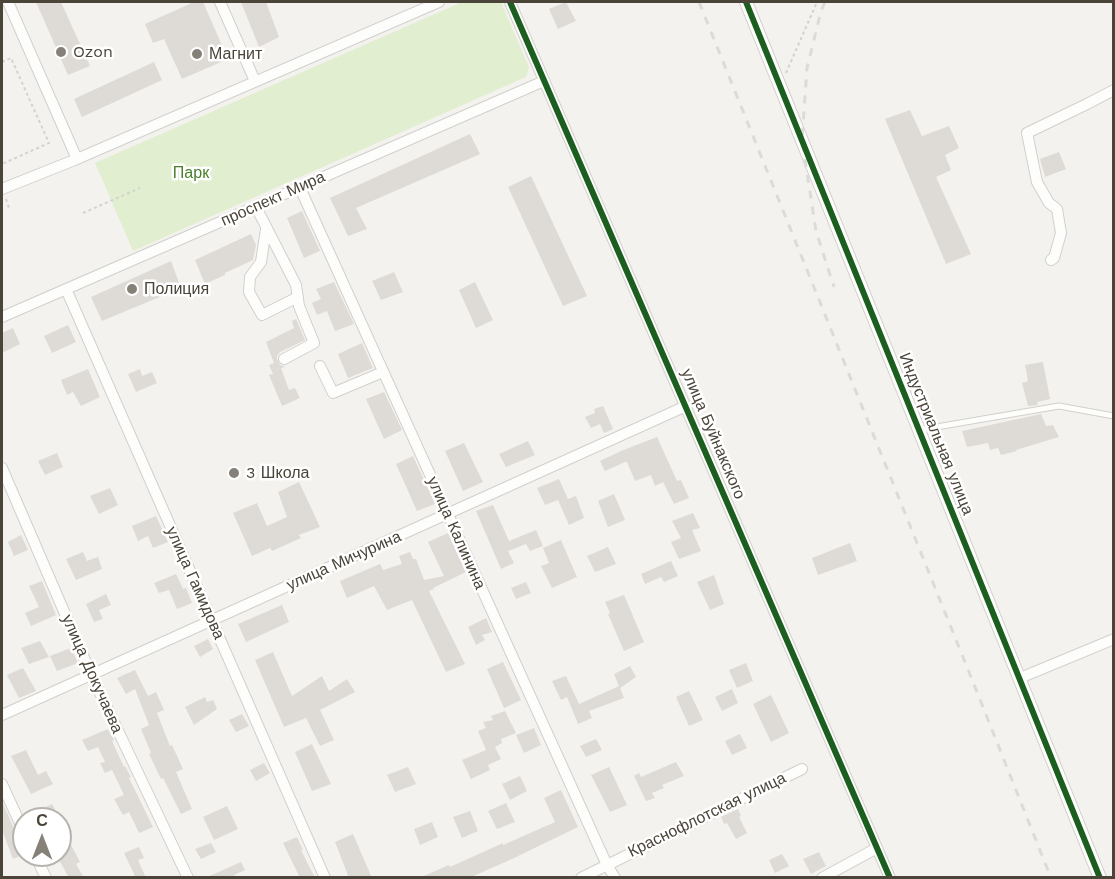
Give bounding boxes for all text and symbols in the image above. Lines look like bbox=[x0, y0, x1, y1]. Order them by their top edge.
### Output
place label: Ozon bbox=[73, 42, 113, 62]
place label: Магнит bbox=[209, 44, 262, 64]
marker: Ozon bbox=[54, 45, 68, 59]
marker: Магнит bbox=[190, 47, 204, 61]
park label: Парк bbox=[173, 163, 209, 183]
street label: проспект Мира bbox=[218, 167, 328, 231]
place label: Полиция bbox=[144, 279, 209, 299]
marker: Полиция bbox=[125, 282, 139, 296]
street label: Индустриальная улица bbox=[895, 350, 977, 518]
street label: улица Буйнакского bbox=[677, 366, 749, 502]
place label: 3 Школа bbox=[246, 463, 309, 483]
marker: 3 Школа bbox=[227, 466, 241, 480]
street label: улица Калинина bbox=[423, 474, 489, 592]
street label: улица Гамидова bbox=[162, 524, 228, 642]
street label: улица Мичурина bbox=[284, 527, 404, 595]
street label: улица Докучаева bbox=[57, 612, 127, 736]
street label: Краснофлотская улица bbox=[625, 768, 789, 862]
north arrow bbox=[12, 807, 72, 867]
text: С bbox=[36, 811, 48, 830]

